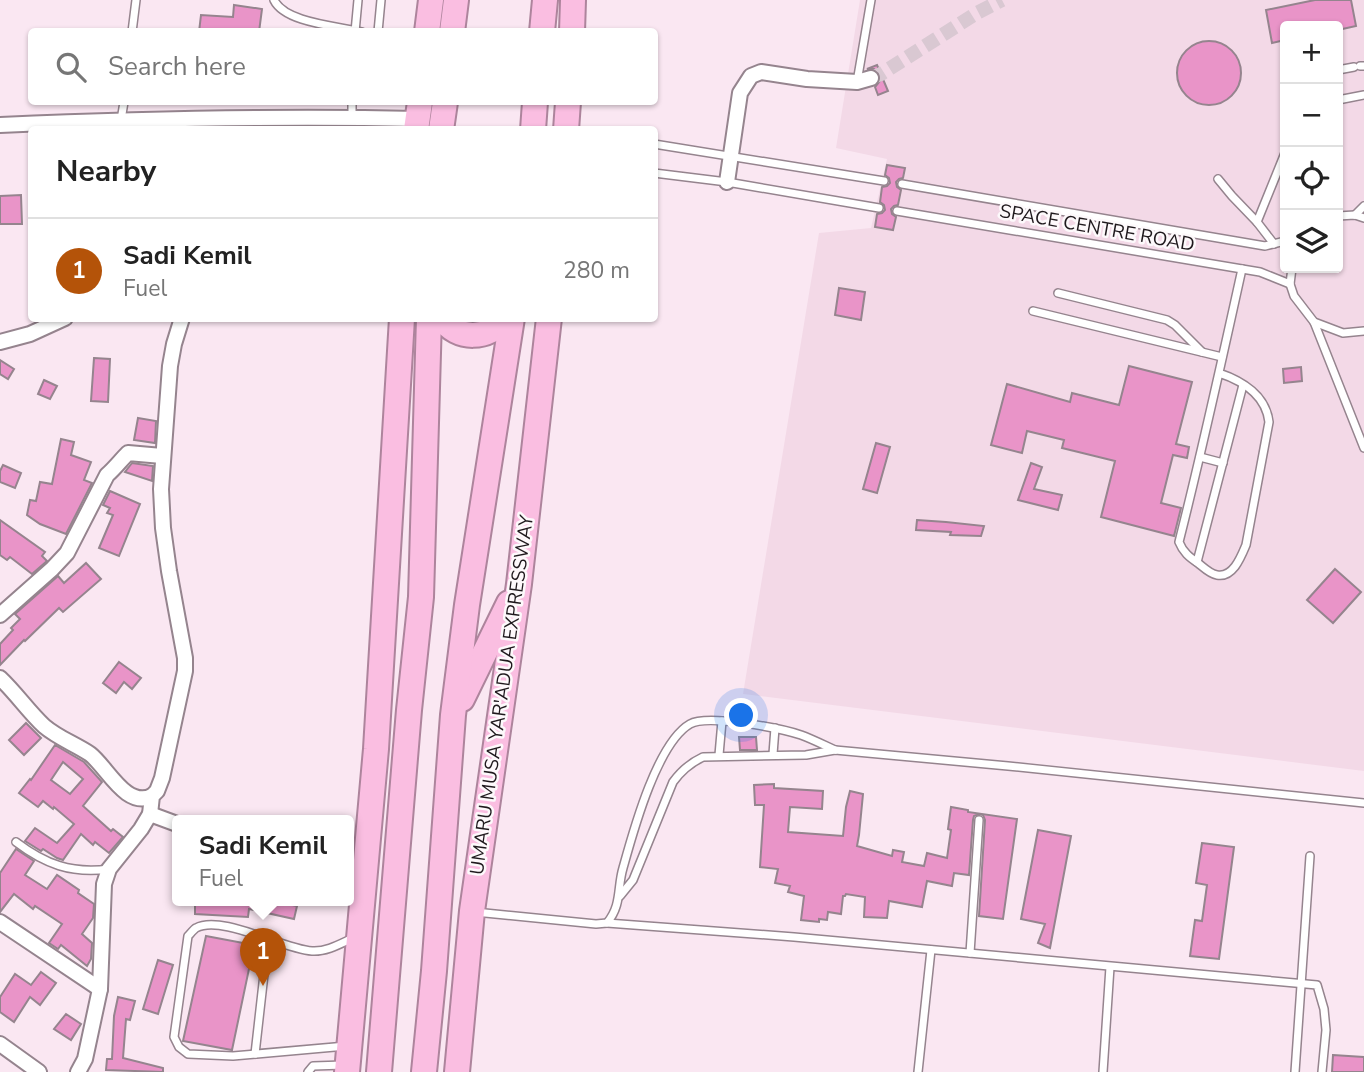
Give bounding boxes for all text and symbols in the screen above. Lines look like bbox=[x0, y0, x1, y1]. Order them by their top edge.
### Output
map controls bbox=[1280, 21, 1343, 273]
button: + bbox=[1280, 21, 1343, 84]
search box bbox=[28, 28, 658, 105]
icon: search bbox=[52, 48, 90, 86]
text: Search here bbox=[108, 49, 246, 84]
button: − bbox=[1280, 84, 1343, 147]
button: locate bbox=[1280, 147, 1343, 210]
text: Nearby bbox=[56, 151, 156, 192]
street label: SPACE CENTRE ROAD bbox=[997, 198, 1197, 258]
button: layers bbox=[1280, 210, 1343, 273]
text: Sadi Kemil bbox=[123, 238, 252, 273]
text: 1 bbox=[72, 255, 86, 286]
text: 280 m bbox=[563, 255, 630, 286]
text: Fuel bbox=[123, 273, 167, 304]
street label: UMARU MUSA YAR'ADUA EXPRESSWAY bbox=[464, 513, 540, 877]
your location bbox=[724, 698, 758, 732]
popup bbox=[172, 815, 354, 906]
text: Sadi Kemil bbox=[199, 828, 327, 863]
text: Fuel bbox=[199, 863, 243, 894]
pin: 1 bbox=[240, 928, 286, 986]

